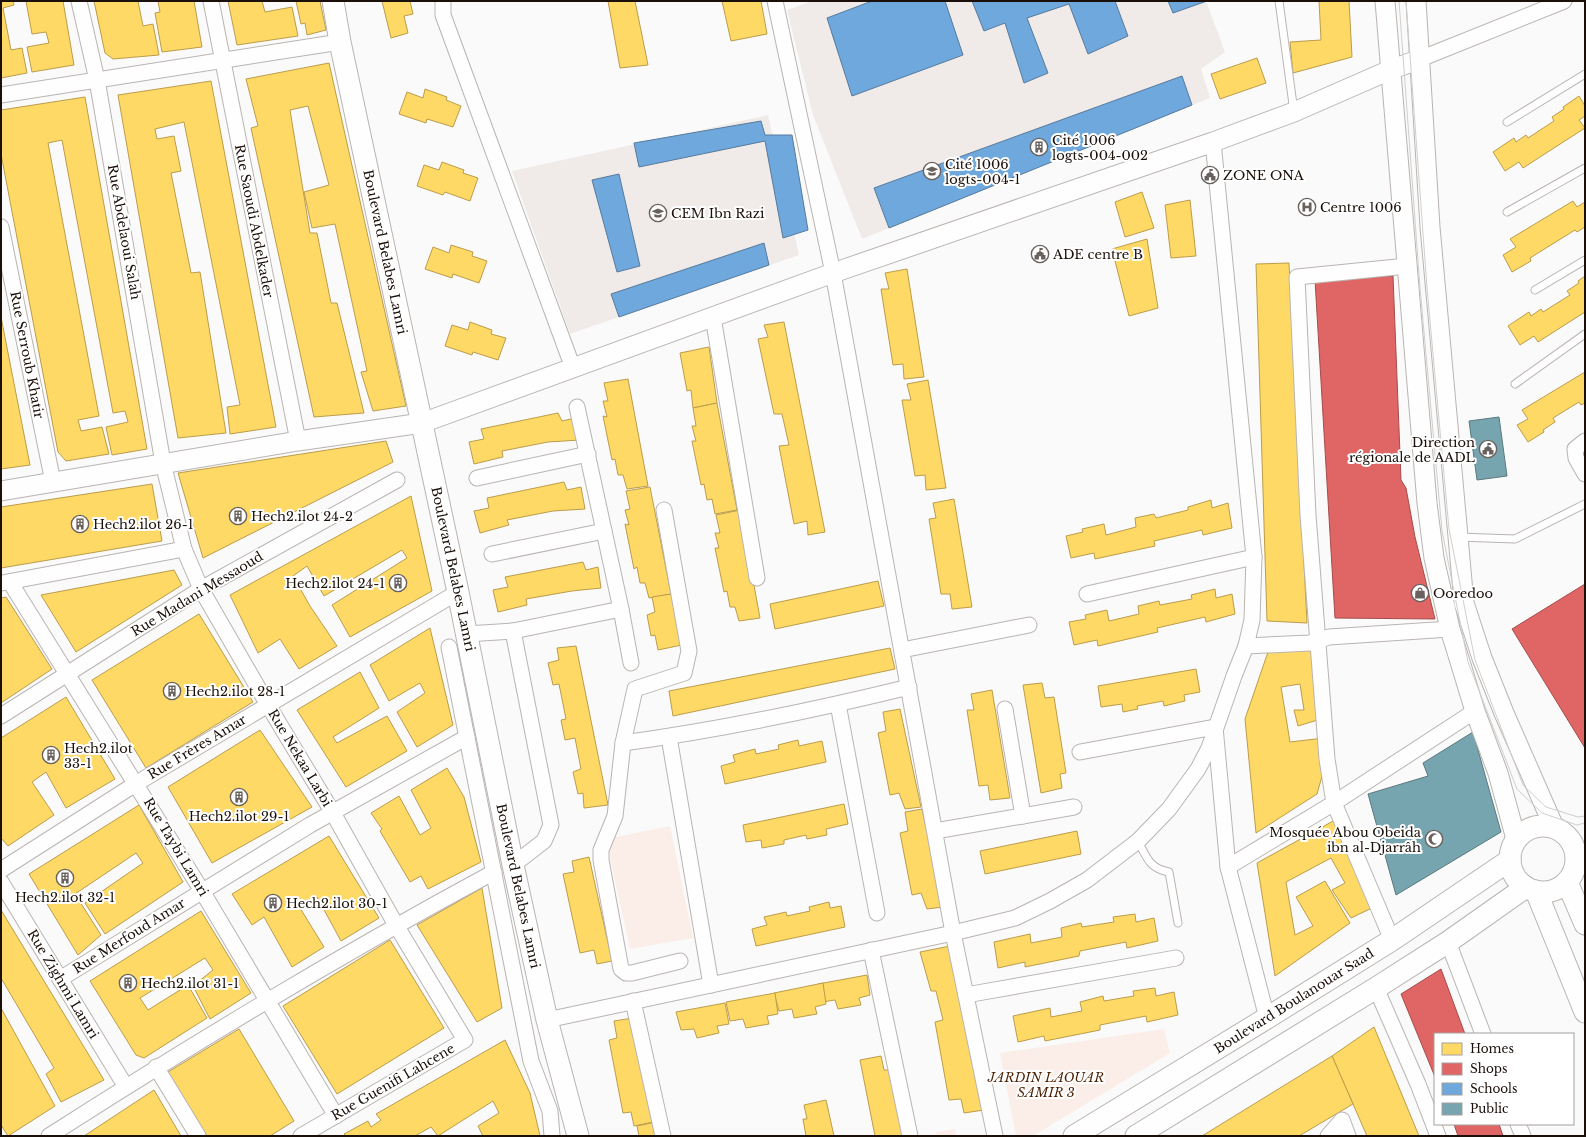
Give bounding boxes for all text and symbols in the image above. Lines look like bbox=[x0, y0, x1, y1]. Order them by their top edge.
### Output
place label: Cité 1006 logts-004-002 bbox=[1052, 132, 1148, 164]
building icon: Cité 1006 logts-004-002 bbox=[1029, 137, 1049, 157]
street label: Rue Saoudi Abdelkader bbox=[231, 143, 277, 300]
place label: Cité 1006 logts-004-1 bbox=[945, 156, 1020, 188]
school or university icon: Cité 1006 logts-004-1 bbox=[922, 161, 942, 181]
street label: Rue Abdelaoui Salah bbox=[104, 163, 144, 301]
public building icon: ZONE ONA bbox=[1200, 165, 1220, 185]
place label: ZONE ONA bbox=[1223, 167, 1305, 184]
street label: Boulevard Belabes Lamri bbox=[359, 168, 411, 336]
hospital icon: Centre 1006 bbox=[1297, 197, 1317, 217]
place label: Centre 1006 bbox=[1320, 199, 1402, 216]
school or university icon: CEM Ibn Razi bbox=[648, 203, 668, 223]
place label: CEM Ibn Razi bbox=[671, 205, 765, 222]
public building icon: ADE centre B bbox=[1030, 244, 1050, 264]
place label: ADE centre B bbox=[1052, 246, 1143, 263]
street label: Rue Serroub Khatir bbox=[6, 290, 48, 421]
place label: Direction régionale de AADL bbox=[1349, 434, 1476, 466]
public building icon: Direction régionale de AADL bbox=[1478, 439, 1498, 459]
street label: Boulevard Belabes Lamri bbox=[427, 485, 479, 653]
building icon: Hech2.ilot 24-2 bbox=[228, 506, 248, 526]
place label: Hech2.ilot 24-2 bbox=[251, 508, 353, 525]
building icon: Hech2.ilot 26-1 bbox=[70, 514, 90, 534]
place label: Hech2.ilot 26-1 bbox=[93, 516, 194, 533]
street label: Rue Madani Messaoud bbox=[128, 548, 266, 640]
building icon: Hech2.ilot 24-1 bbox=[388, 573, 408, 593]
place label: Hech2.ilot 24-1 bbox=[285, 575, 385, 592]
shop icon: Ooredoo bbox=[1410, 583, 1430, 603]
place label: Ooredoo bbox=[1433, 585, 1493, 602]
building icon: Hech2.ilot 28-1 bbox=[162, 681, 182, 701]
place label: Hech2.ilot 28-1 bbox=[185, 683, 285, 700]
street label: Rue Nekaa Larbi bbox=[264, 706, 336, 810]
street label: Rue Frères Amar bbox=[145, 710, 250, 783]
place label: Hech2.ilot 33-1 bbox=[64, 740, 133, 772]
building icon: Hech2.ilot 33-1 bbox=[41, 745, 61, 765]
building icon: Hech2.ilot 29-1 bbox=[229, 787, 249, 807]
street label: Rue Taybi Lamri bbox=[140, 795, 212, 900]
street label: Boulevard Belabes Lamri bbox=[492, 802, 544, 970]
place label: Hech2.ilot 29-1 bbox=[189, 808, 289, 825]
place label: Mosquée Abou Obeida ibn al-Djarrâh bbox=[1269, 824, 1422, 856]
mosque icon: Mosquée Abou Obeida ibn al-Djarrâh bbox=[1424, 829, 1444, 849]
building icon: Hech2.ilot 32-1 bbox=[55, 868, 75, 888]
place label: Hech2.ilot 32-1 bbox=[15, 889, 115, 906]
building icon: Hech2.ilot 30-1 bbox=[263, 893, 283, 913]
street label: Rue Merfoud Amar bbox=[70, 894, 189, 977]
place label: Hech2.ilot 30-1 bbox=[286, 895, 387, 912]
street label: Rue Zighmi Lamri bbox=[24, 926, 103, 1042]
street label: Boulevard Boulanouar Saad bbox=[1211, 945, 1377, 1057]
building icon: Hech2.ilot 31-1 bbox=[118, 973, 138, 993]
place label: Hech2.ilot 31-1 bbox=[141, 975, 239, 992]
legend bbox=[1434, 1033, 1574, 1125]
street label: Rue Guenifi Lahcene bbox=[328, 1040, 458, 1124]
text: Homes bbox=[1470, 1041, 1514, 1056]
text: Shops bbox=[1470, 1061, 1507, 1076]
park label: JARDIN LAOUAR SAMIR 3 bbox=[987, 1069, 1104, 1101]
text: Schools bbox=[1470, 1081, 1517, 1096]
text: Public bbox=[1470, 1101, 1509, 1116]

